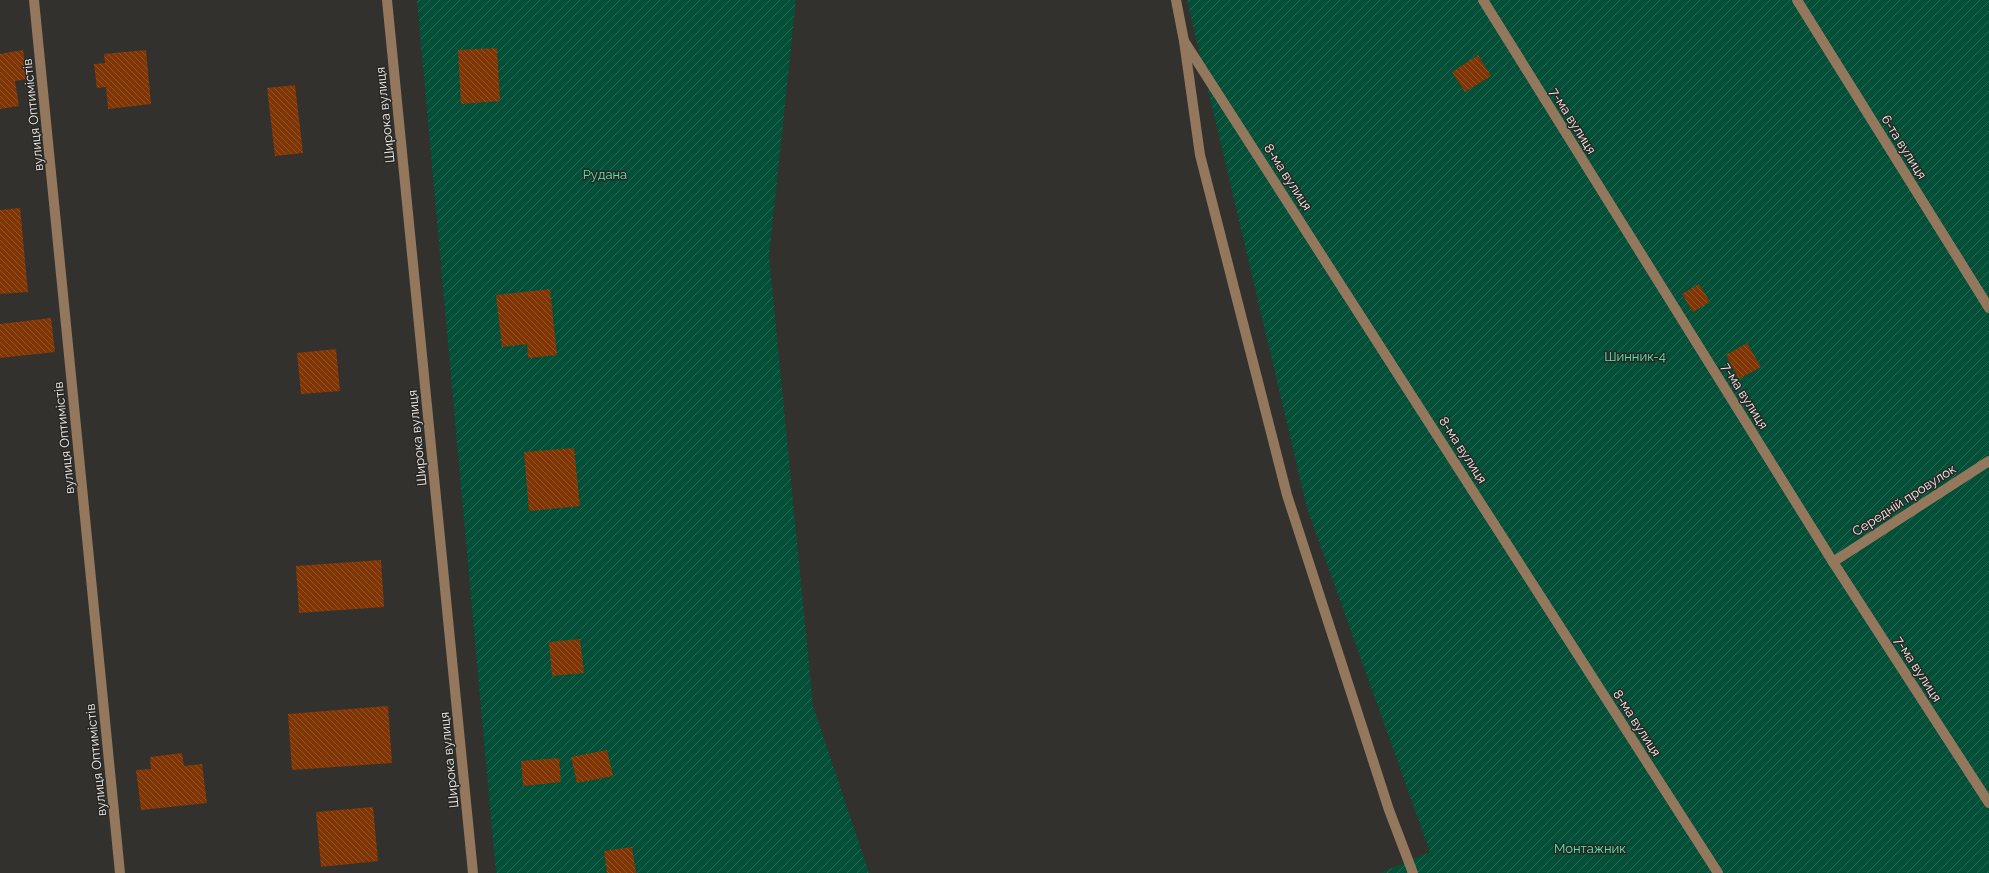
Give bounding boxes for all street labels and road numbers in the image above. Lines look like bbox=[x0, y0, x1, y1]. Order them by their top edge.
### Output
street label: вулиця Оптимістів bbox=[20, 58, 46, 172]
street label: Широка вулиця bbox=[373, 66, 397, 164]
street label: 7-ма вулиця bbox=[1547, 85, 1599, 157]
street label: 6-та вулиця bbox=[1878, 112, 1930, 182]
street label: 8-ма вулиця bbox=[1261, 141, 1315, 213]
street label: 7-ма вулиця bbox=[1719, 360, 1771, 432]
street label: вулиця Оптимістів bbox=[51, 381, 77, 495]
street label: Широка вулиця bbox=[405, 389, 429, 487]
street label: 8-ма вулиця bbox=[1436, 414, 1490, 486]
street label: Середній провулок bbox=[1849, 461, 1959, 539]
street label: 7-ма вулиця bbox=[1891, 633, 1945, 705]
street label: 8-ма вулиця bbox=[1610, 687, 1664, 759]
street label: вулиця Оптимістів bbox=[83, 703, 109, 817]
street label: Широка вулиця bbox=[437, 711, 461, 809]

